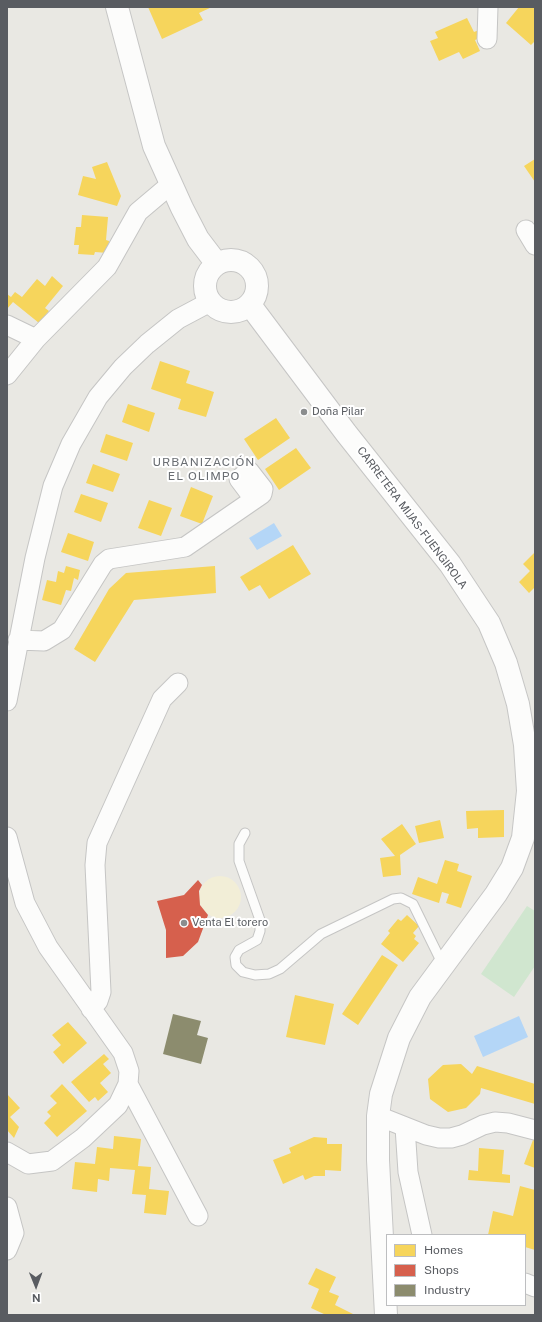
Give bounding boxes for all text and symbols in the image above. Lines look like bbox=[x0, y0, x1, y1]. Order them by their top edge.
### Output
place label: Doña Pilar bbox=[312, 405, 364, 419]
marker: Doña Pilar bbox=[299, 407, 309, 417]
street label: CARRETERA MIJAS-FUENGIROLA bbox=[354, 444, 470, 592]
district label: URBANIZACIÓN EL OLIMPO bbox=[153, 455, 255, 483]
place label: Venta El torero bbox=[192, 916, 268, 930]
marker: Venta El torero bbox=[179, 918, 189, 928]
legend bbox=[386, 1234, 526, 1306]
text: Homes bbox=[424, 1243, 463, 1257]
text: Shops bbox=[424, 1263, 459, 1277]
north arrow bbox=[16, 1266, 56, 1306]
text: Industry bbox=[424, 1283, 470, 1297]
text: N bbox=[32, 1292, 41, 1304]

